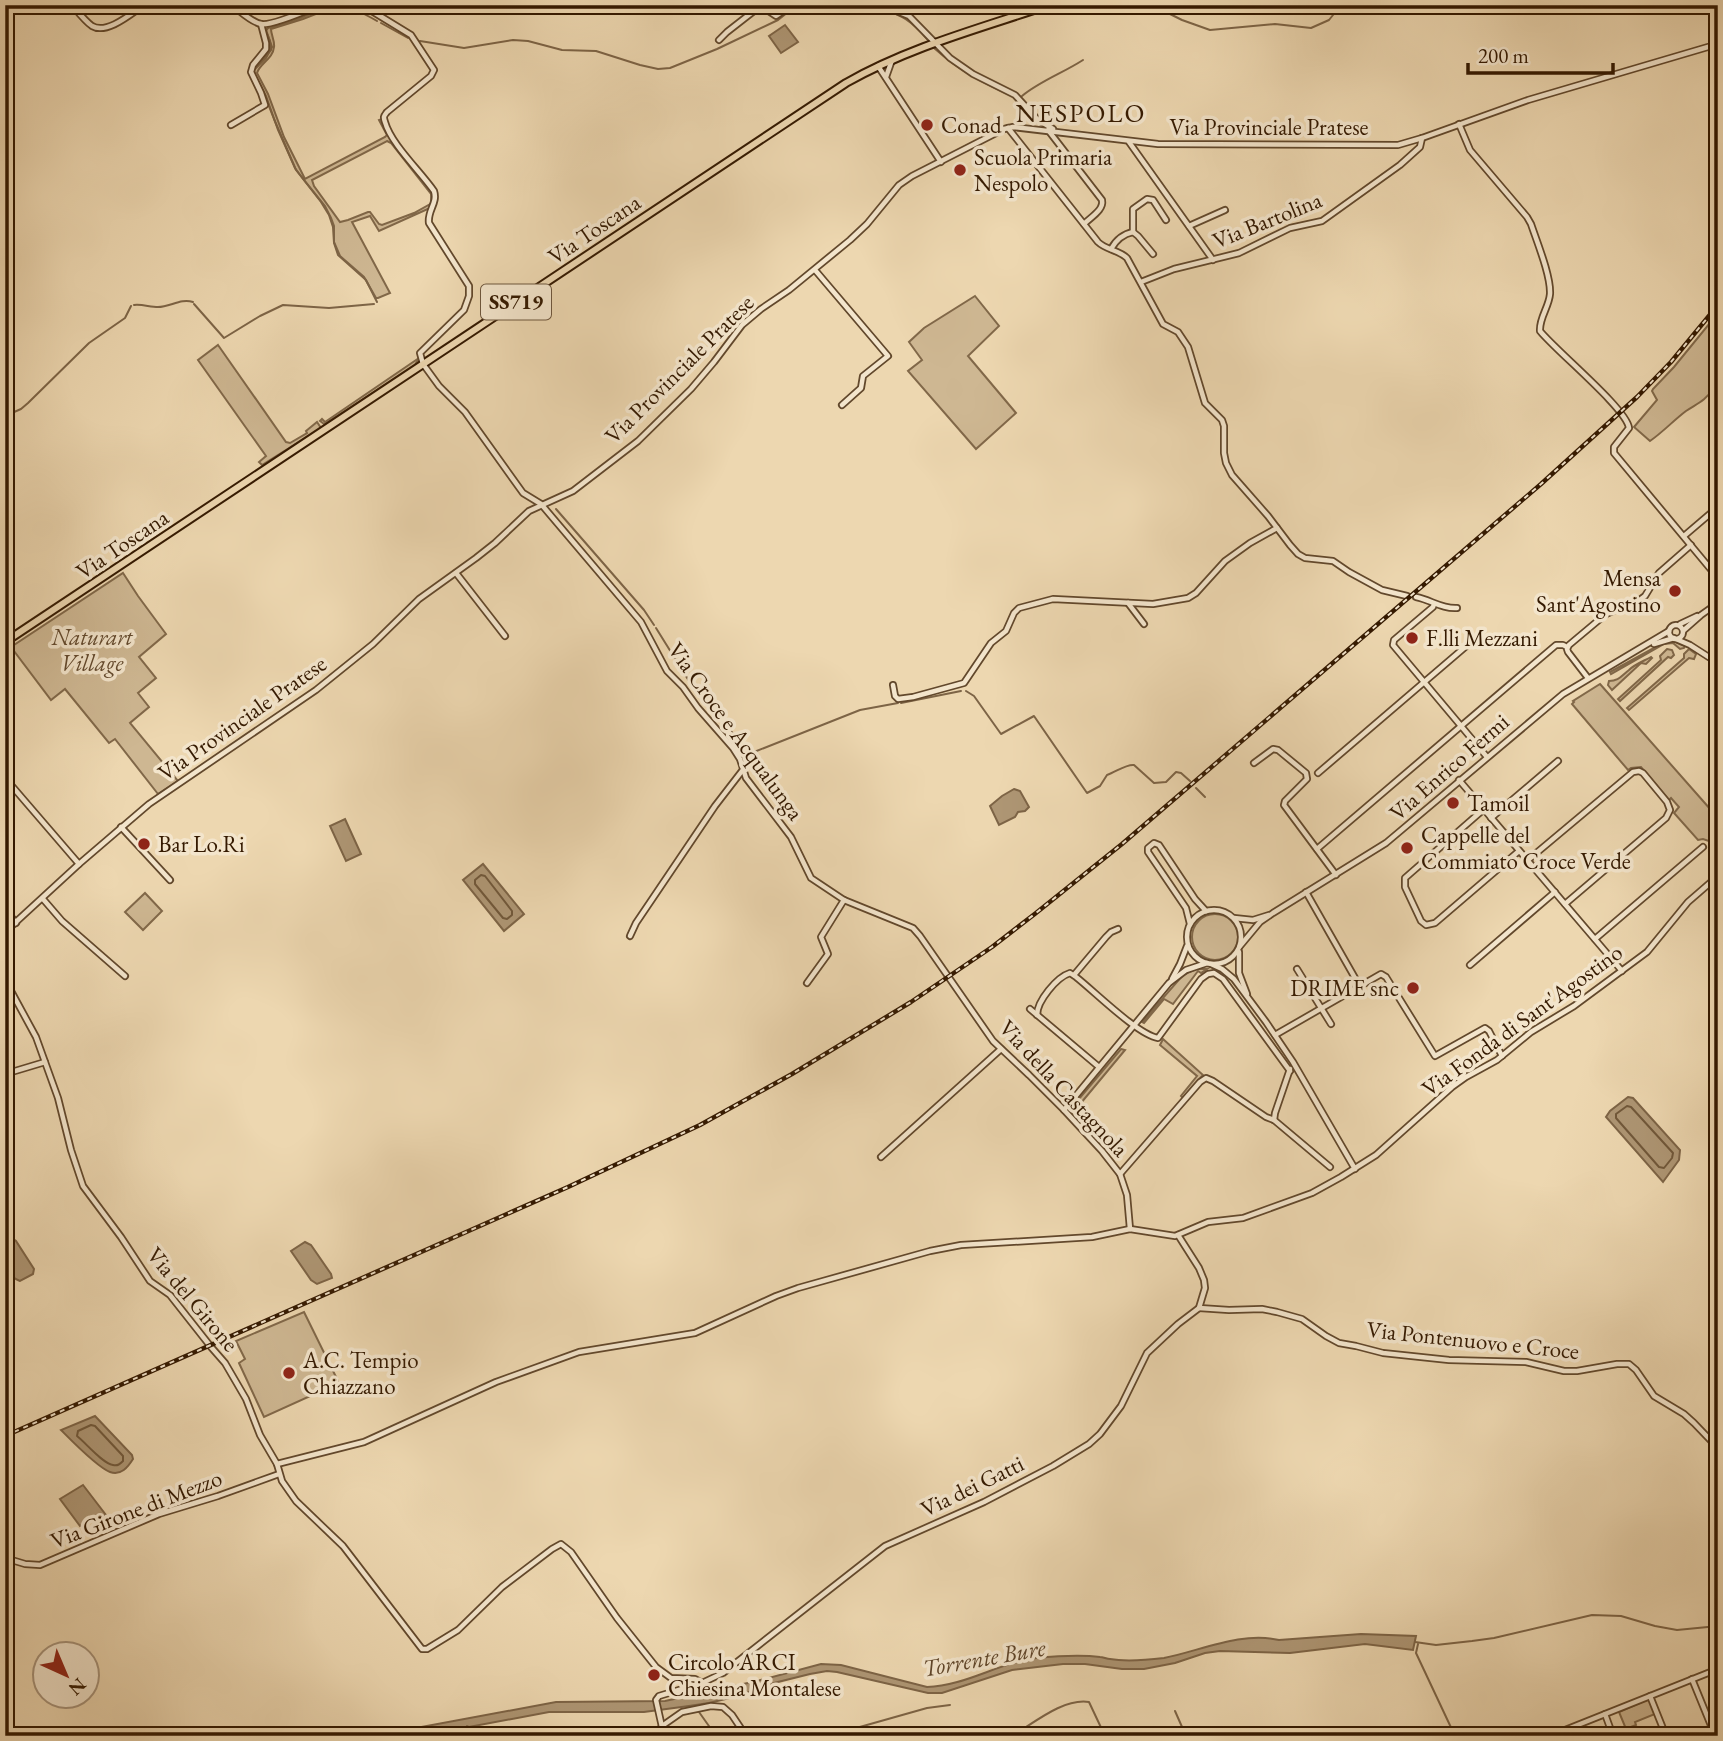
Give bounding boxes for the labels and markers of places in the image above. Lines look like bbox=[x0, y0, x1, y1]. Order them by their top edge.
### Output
place label: Conad bbox=[941, 110, 1002, 140]
marker: Conad bbox=[919, 117, 935, 133]
place label: Scuola Primaria Nespolo bbox=[974, 142, 1113, 198]
marker: Scuola Primaria Nespolo bbox=[952, 162, 968, 178]
place label: Mensa Sant'Agostino bbox=[1536, 563, 1662, 619]
marker: Mensa Sant'Agostino bbox=[1667, 583, 1683, 599]
place label: F.lli Mezzani bbox=[1426, 623, 1538, 653]
marker: F.lli Mezzani bbox=[1404, 630, 1420, 646]
place label: Tamoil bbox=[1467, 788, 1530, 818]
marker: Tamoil bbox=[1445, 795, 1461, 811]
place label: Cappelle del Commiato Croce Verde bbox=[1421, 820, 1631, 876]
place label: Bar Lo.Ri bbox=[158, 829, 245, 859]
marker: Bar Lo.Ri bbox=[136, 836, 152, 852]
marker: Cappelle del Commiato Croce Verde bbox=[1399, 840, 1415, 856]
place label: DRIME snc bbox=[1290, 973, 1399, 1003]
marker: DRIME snc bbox=[1405, 980, 1421, 996]
place label: A.C. Tempio Chiazzano bbox=[302, 1345, 419, 1401]
marker: A.C. Tempio Chiazzano bbox=[281, 1365, 297, 1381]
place label: Circolo ARCI Chiesina Montalese bbox=[668, 1647, 841, 1703]
marker: Circolo ARCI Chiesina Montalese bbox=[646, 1667, 662, 1683]

